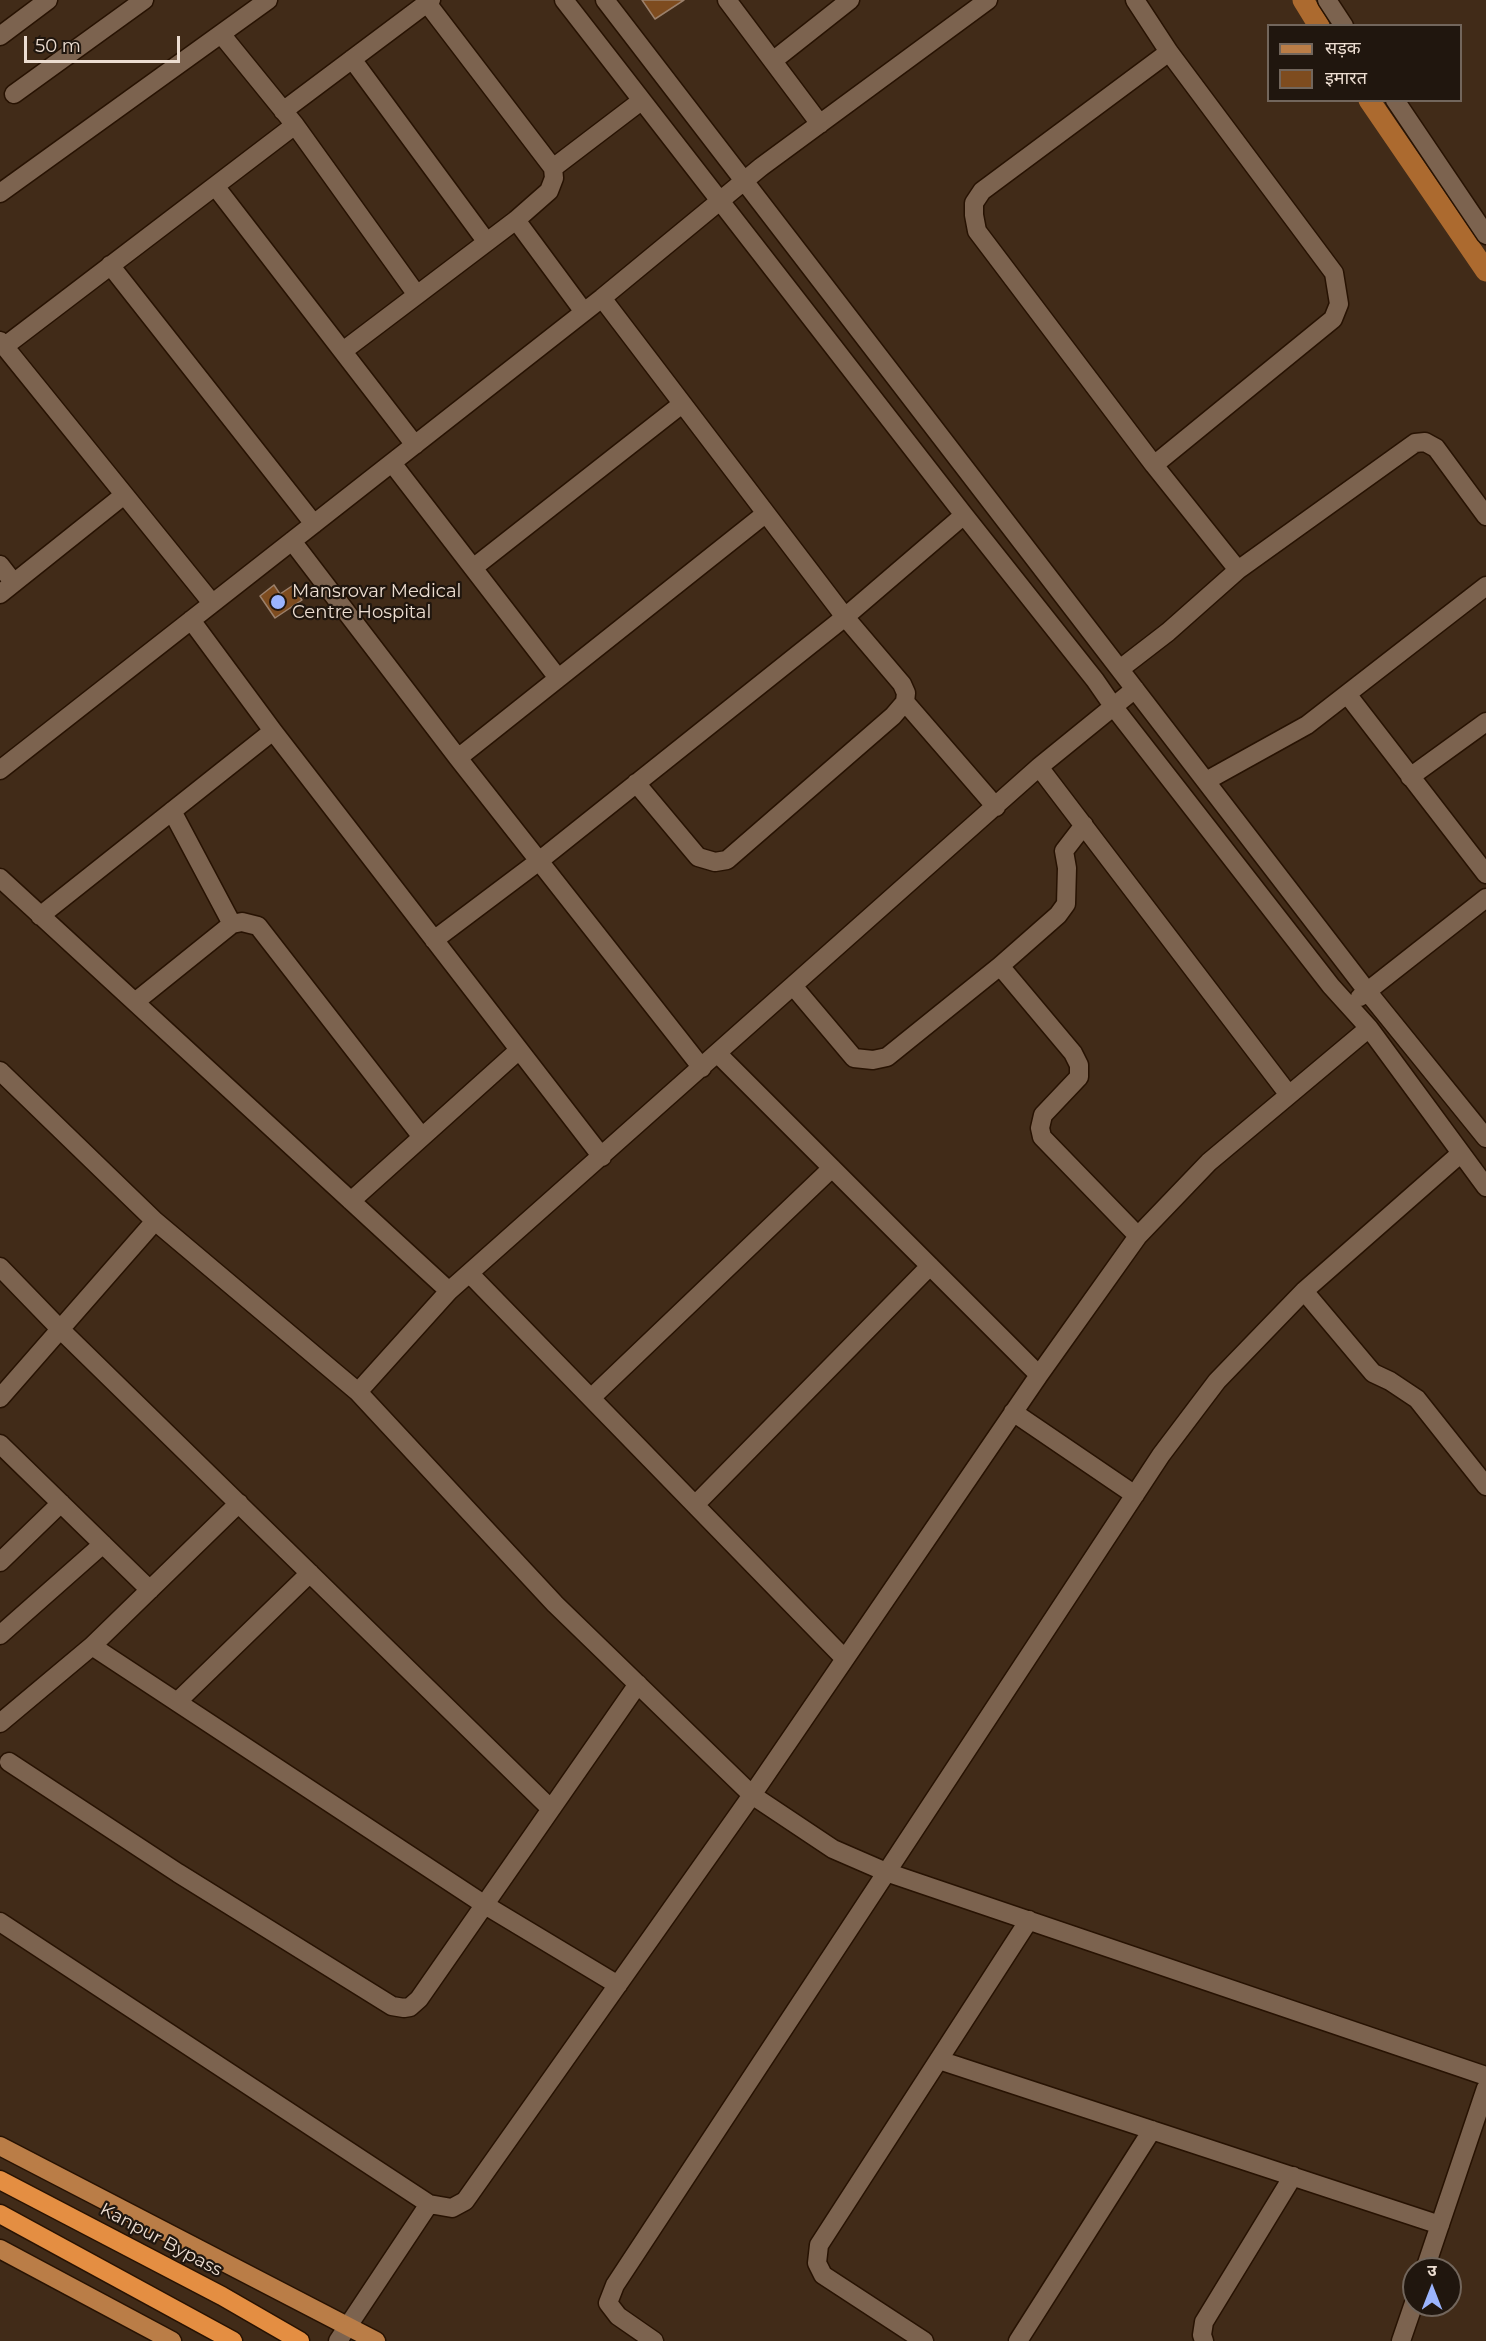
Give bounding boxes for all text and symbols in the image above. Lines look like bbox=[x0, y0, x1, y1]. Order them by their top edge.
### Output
scale bar bbox=[27, 24, 183, 62]
legend bbox=[1267, 24, 1462, 102]
text: 50 m bbox=[35, 35, 81, 57]
text: सड़क bbox=[1325, 37, 1361, 59]
text: इमारत bbox=[1325, 67, 1367, 89]
place label: Mansrovar Medical Centre Hospital bbox=[292, 581, 461, 624]
marker: Mansrovar Medical Centre Hospital bbox=[269, 593, 287, 611]
street label: Kanpur Bypass bbox=[96, 2199, 226, 2281]
north arrow bbox=[1402, 2257, 1462, 2317]
text: उ bbox=[1427, 2261, 1437, 2280]

